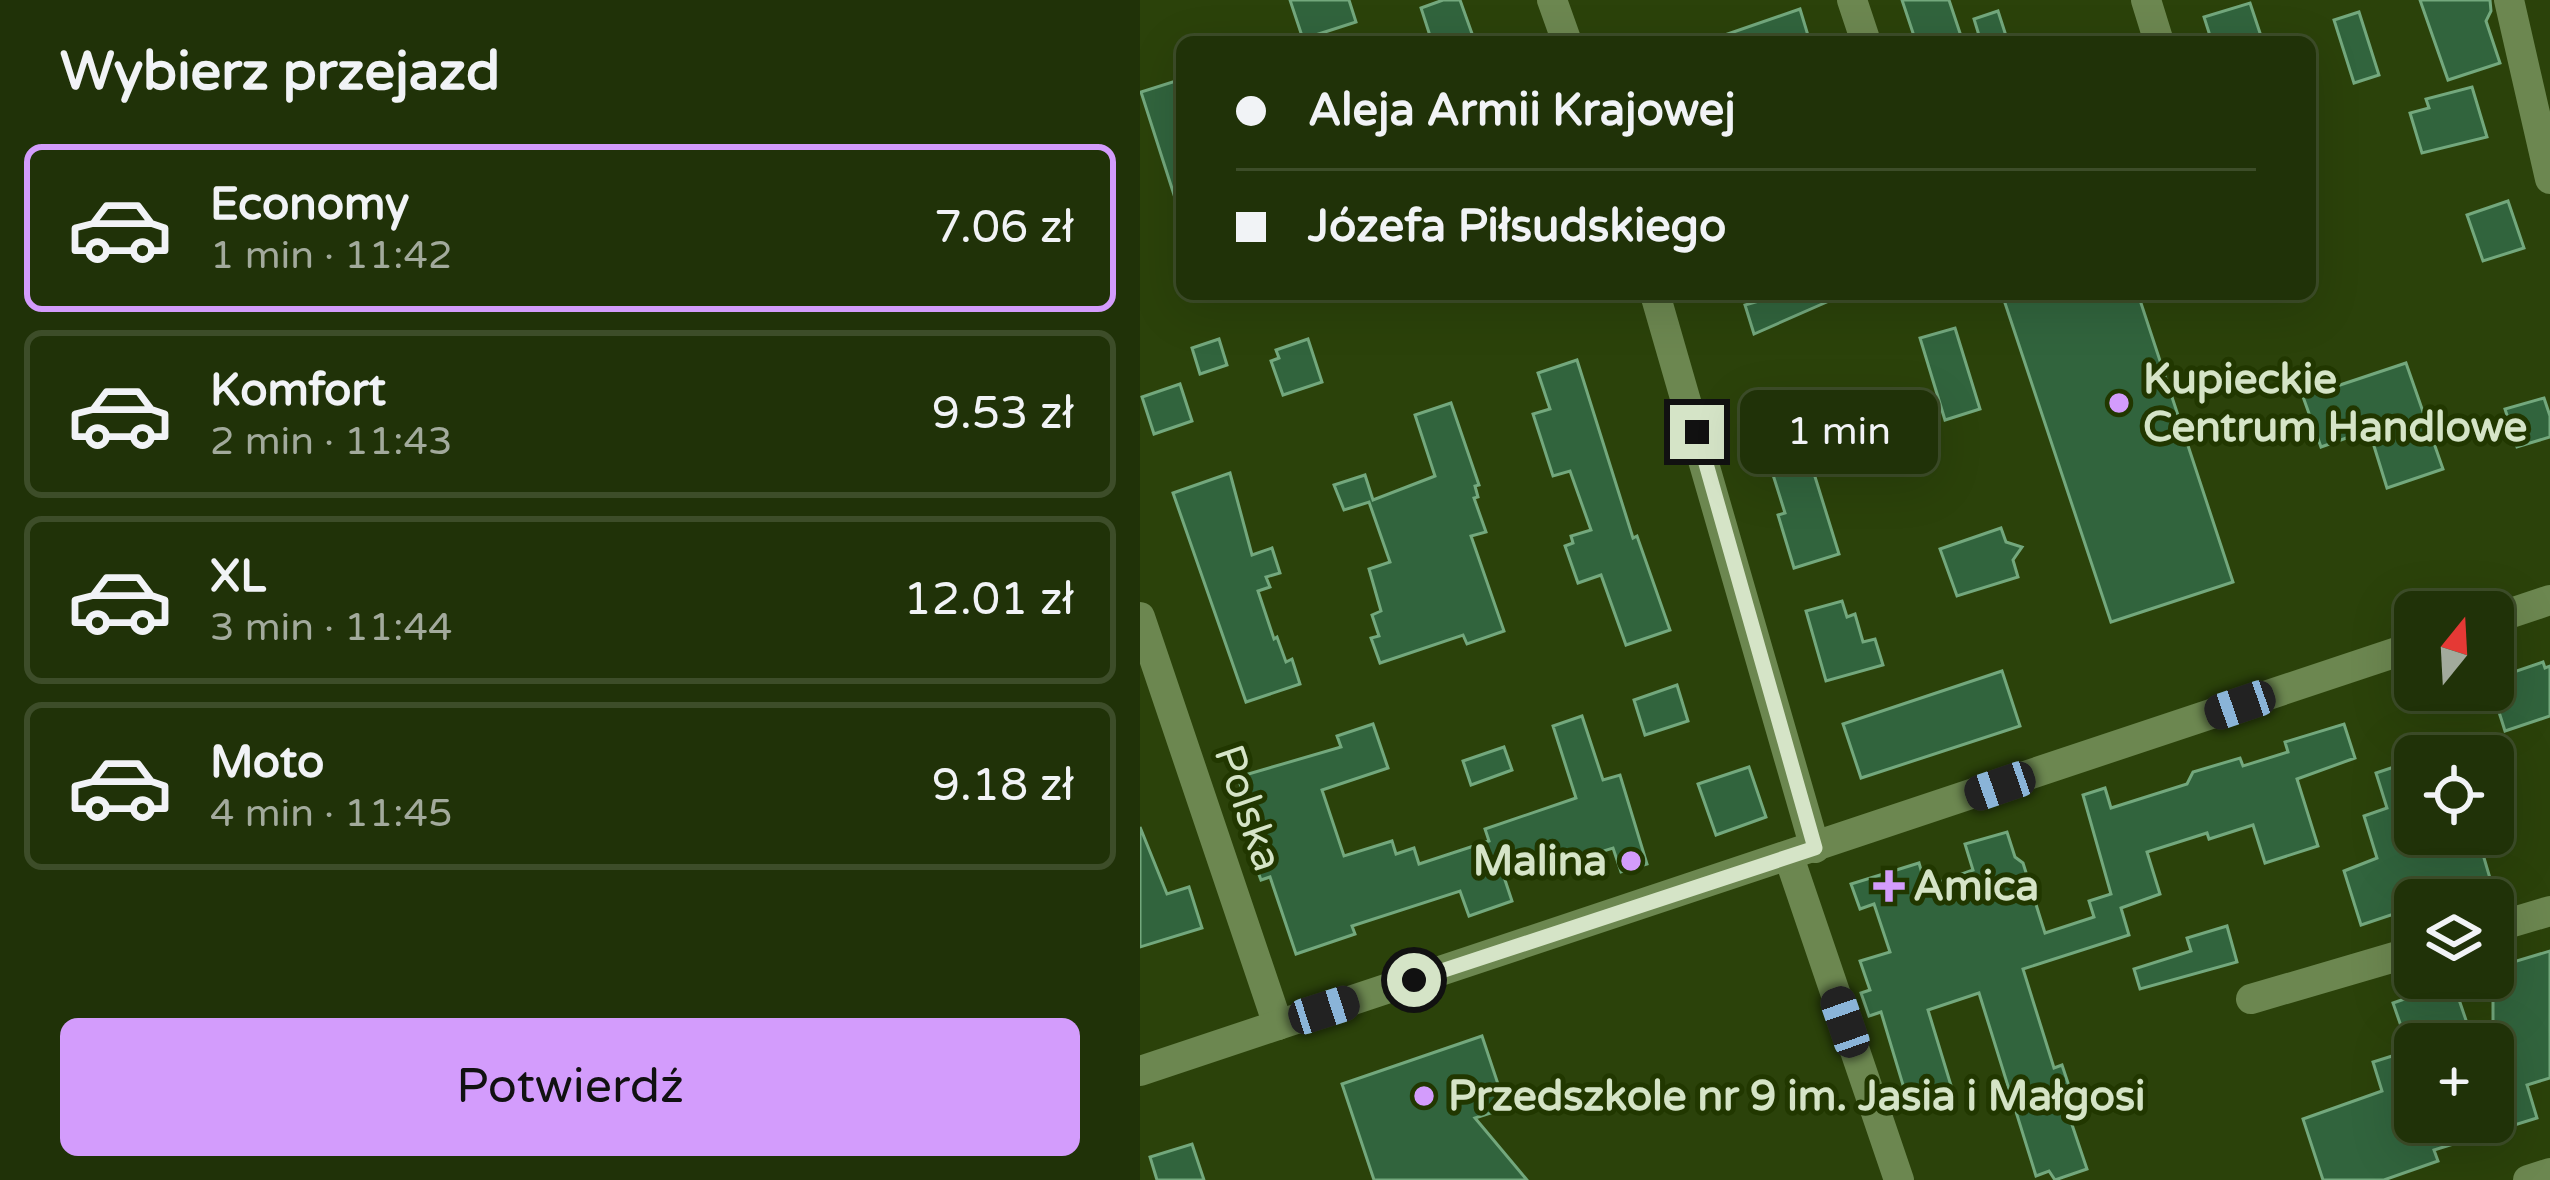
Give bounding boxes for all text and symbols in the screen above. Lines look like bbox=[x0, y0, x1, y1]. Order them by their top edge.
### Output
text: Wybierz przejazd bbox=[60, 39, 500, 104]
text: Aleja Armii Krajowej bbox=[1308, 84, 1736, 138]
icon: car bbox=[66, 174, 174, 282]
text: Economy bbox=[210, 178, 409, 232]
text: Józefa Piłsudskiego bbox=[1308, 200, 1726, 254]
text: 7.06 zł bbox=[934, 201, 1074, 255]
text: 1 min · 11:42 bbox=[210, 232, 452, 279]
place label: Kupieckie Centrum Handlowe bbox=[2143, 354, 2527, 453]
icon: car bbox=[66, 360, 174, 468]
text: Komfort bbox=[210, 364, 386, 418]
text: 9.53 zł bbox=[932, 387, 1074, 441]
callout: 1 min bbox=[1739, 390, 1937, 474]
marker: Kupieckie Centrum Handlowe bbox=[2106, 390, 2132, 416]
route end bbox=[1670, 405, 1724, 459]
text: 1 min bbox=[1787, 408, 1891, 455]
text: 2 min · 11:43 bbox=[210, 418, 452, 465]
icon: car bbox=[66, 546, 174, 654]
text: XL bbox=[210, 550, 266, 604]
text: 12.01 zł bbox=[903, 573, 1074, 627]
north arrow bbox=[2394, 591, 2514, 711]
map controls bbox=[2394, 591, 2514, 1143]
text: 3 min · 11:44 bbox=[210, 604, 452, 651]
car bbox=[2200, 676, 2280, 734]
icon: car bbox=[66, 732, 174, 840]
button: locate bbox=[2394, 735, 2514, 855]
text: Moto bbox=[210, 736, 324, 790]
street label: Polska bbox=[1203, 738, 1293, 878]
car bbox=[1960, 757, 2040, 815]
text: 9.18 zł bbox=[932, 759, 1074, 813]
text: 4 min · 11:45 bbox=[210, 790, 452, 837]
place label: Malina bbox=[1473, 836, 1607, 887]
marker: Malina bbox=[1618, 848, 1644, 874]
place label: Amica bbox=[1913, 861, 2039, 912]
marker: Amica bbox=[1876, 873, 1902, 899]
button: layers bbox=[2394, 879, 2514, 999]
route start bbox=[1387, 953, 1441, 1007]
car bbox=[1284, 982, 1364, 1038]
car bbox=[1816, 982, 1874, 1062]
button: Potwierdź bbox=[60, 1018, 1080, 1156]
button: + bbox=[2394, 1023, 2514, 1143]
place label: Przedszkole nr 9 im. Jasia i Małgosi bbox=[1448, 1071, 2146, 1122]
marker: Przedszkole nr 9 im. Jasia i Małgosi bbox=[1411, 1083, 1437, 1109]

